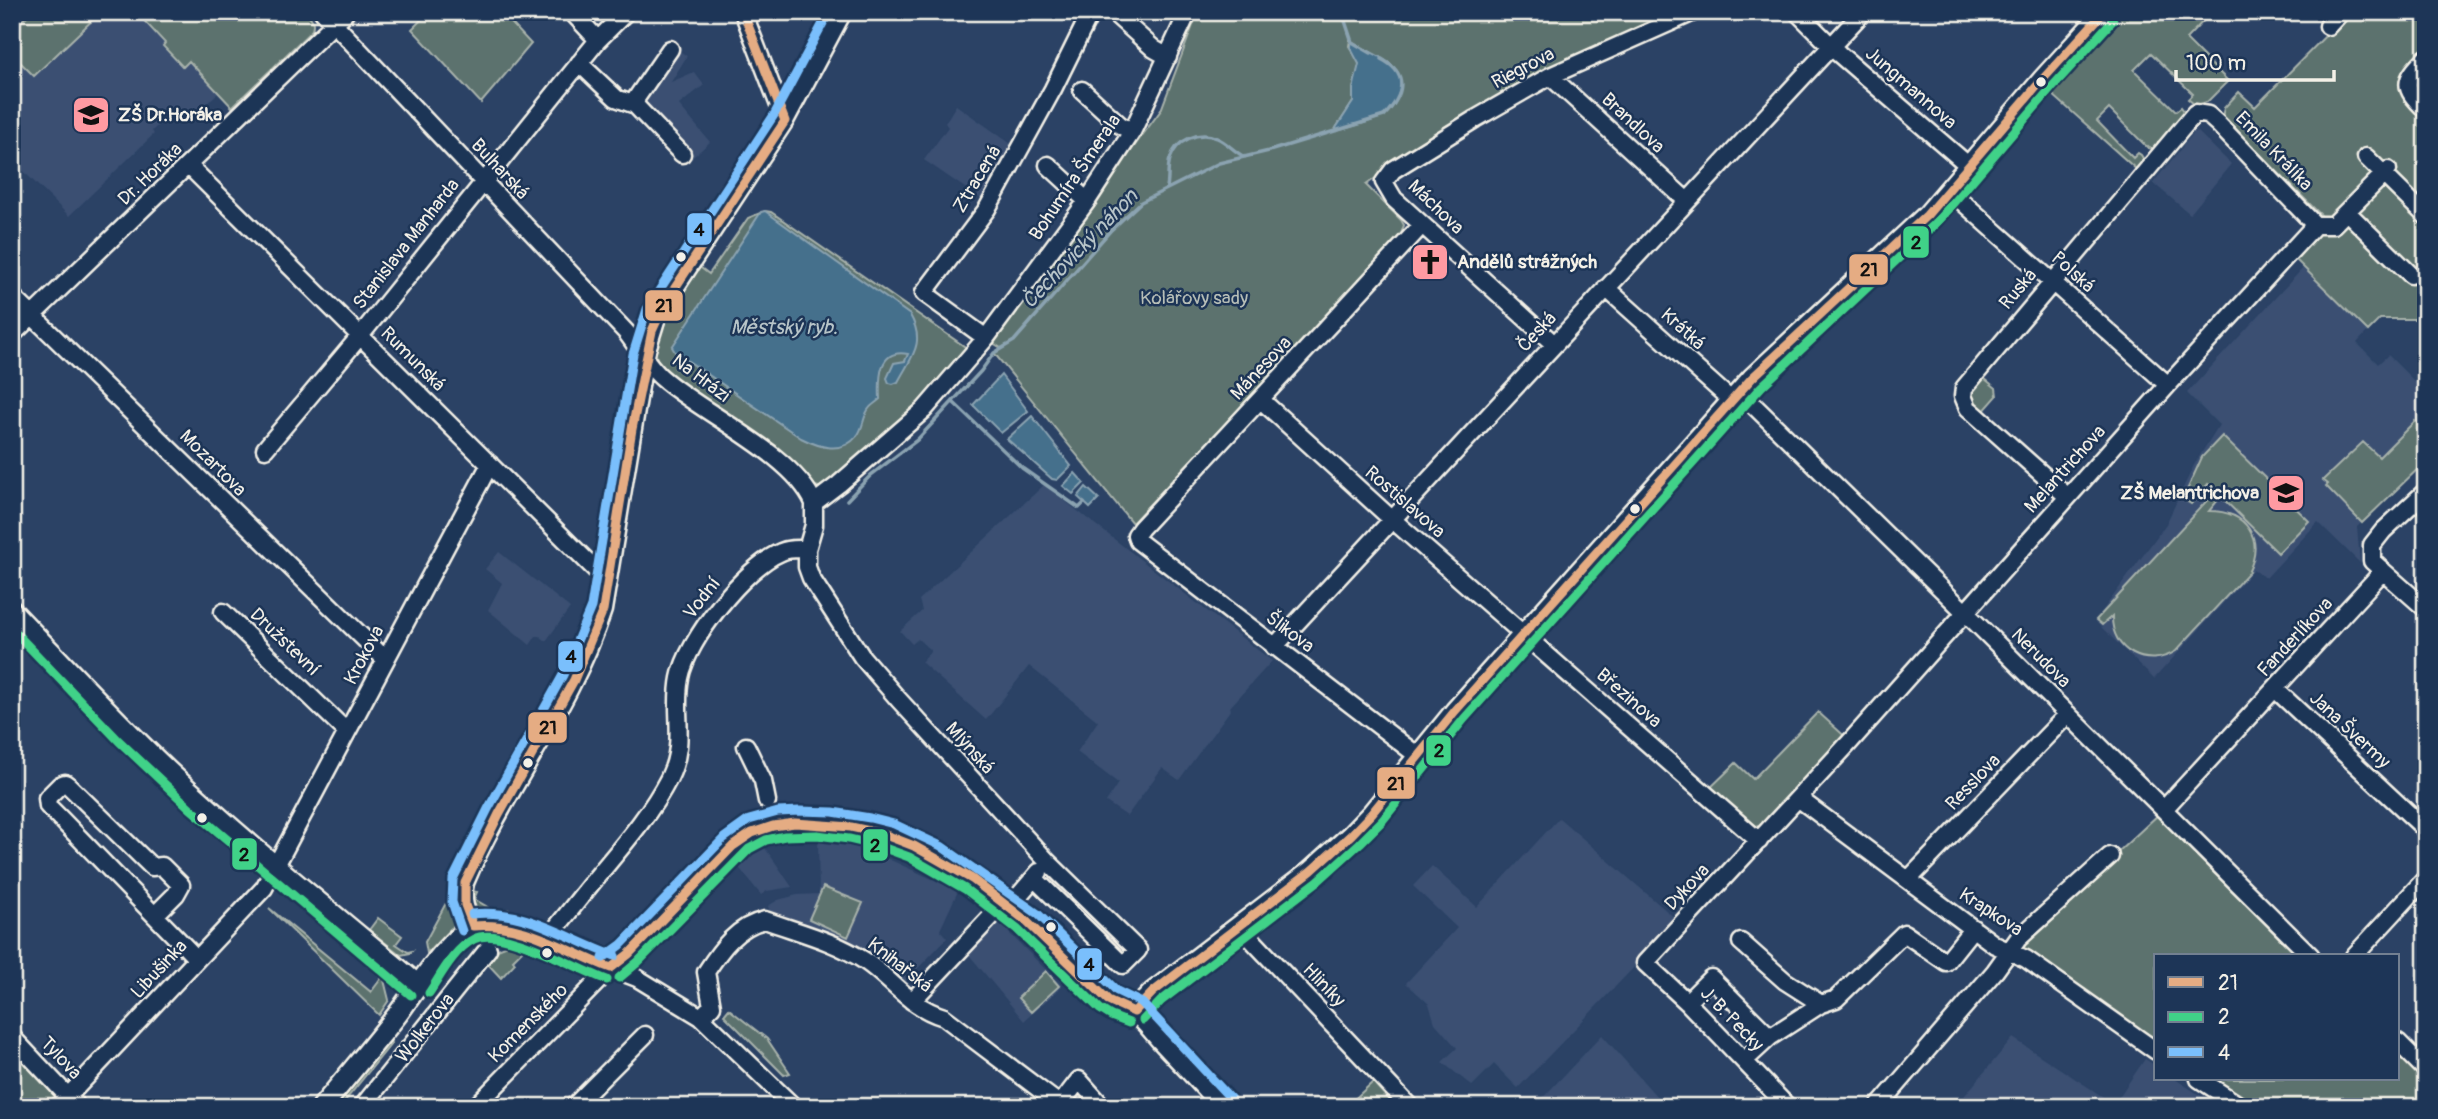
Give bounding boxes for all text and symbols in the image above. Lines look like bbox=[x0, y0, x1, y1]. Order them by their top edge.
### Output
scale bar bbox=[2176, 38, 2333, 82]
street label: Riegrova bbox=[1488, 42, 1558, 94]
street label: Jungmannova bbox=[1860, 42, 1962, 134]
text: 100 m bbox=[2186, 50, 2246, 77]
unlabelled marker bbox=[2034, 75, 2048, 89]
street label: Brandlova bbox=[1596, 88, 1670, 158]
school or university icon: ZŠ Dr.Horáka bbox=[70, 94, 112, 136]
place label: ZŠ Dr.Horáka bbox=[118, 103, 222, 127]
street label: Emila Králíka bbox=[2230, 106, 2318, 196]
street label: Bohumíra Šmerala bbox=[1024, 109, 1126, 245]
street label: Bulharská bbox=[466, 134, 534, 205]
street label: Dr. Horáka bbox=[113, 137, 187, 211]
street label: Ztracená bbox=[948, 141, 1007, 217]
street label: Stanislava Manharda bbox=[347, 174, 465, 314]
street label: Máchova bbox=[1403, 174, 1469, 240]
water label: Čechovický náhon bbox=[1016, 183, 1145, 314]
line badge: 4 bbox=[686, 212, 713, 246]
text: 4 bbox=[693, 218, 705, 242]
line badge: 2 bbox=[1902, 225, 1930, 259]
text: 2 bbox=[1911, 231, 1922, 255]
church icon: Andělů strážných bbox=[1409, 241, 1451, 283]
street label: Polská bbox=[2046, 246, 2100, 298]
unlabelled marker bbox=[674, 250, 688, 264]
place label: Andělů strážných bbox=[1457, 250, 1597, 274]
line badge: 21 bbox=[1848, 253, 1889, 286]
text: 21 bbox=[1860, 258, 1878, 282]
street label: Ruská bbox=[1994, 264, 2042, 314]
park label: Kolářovy sady bbox=[1140, 286, 1248, 310]
line badge: 21 bbox=[644, 289, 684, 322]
text: 21 bbox=[655, 294, 673, 318]
street label: Krátká bbox=[1656, 303, 1710, 355]
street label: Česká bbox=[1512, 307, 1562, 357]
water label: Městský ryb. bbox=[730, 314, 838, 341]
street label: Rumunská bbox=[375, 321, 451, 397]
street label: Mánesova bbox=[1225, 331, 1297, 405]
street label: Na Hrázi bbox=[667, 348, 735, 408]
street label: Melantrichova bbox=[2019, 420, 2111, 518]
street label: Mozartova bbox=[175, 425, 252, 502]
street label: Rostislavova bbox=[1360, 461, 1450, 544]
school or university icon: ZŠ Melantrichova bbox=[2265, 472, 2307, 514]
place label: ZŠ Melantrichova bbox=[2120, 481, 2259, 505]
unlabelled marker bbox=[1628, 502, 1642, 516]
street label: Vodní bbox=[678, 572, 726, 624]
street label: Fanderlíkova bbox=[2252, 592, 2338, 682]
street label: Družstevní bbox=[245, 603, 325, 681]
street label: Šlikova bbox=[1261, 606, 1319, 658]
street label: Krokova bbox=[338, 621, 390, 689]
street label: Nerudova bbox=[2006, 623, 2076, 693]
line badge: 4 bbox=[557, 640, 584, 673]
text: 4 bbox=[565, 645, 577, 669]
street label: Březinova bbox=[1591, 663, 1667, 733]
street label: Jana Švermy bbox=[2305, 686, 2395, 774]
line badge: 21 bbox=[527, 711, 568, 744]
text: 21 bbox=[539, 716, 557, 740]
street label: Mlýnská bbox=[940, 717, 1000, 779]
line badge: 2 bbox=[1425, 734, 1452, 767]
text: 2 bbox=[1434, 739, 1445, 763]
street label: Resslova bbox=[1940, 749, 2006, 815]
unlabelled marker bbox=[521, 756, 535, 770]
line badge: 21 bbox=[1376, 766, 1416, 800]
text: 21 bbox=[1387, 772, 1405, 796]
unlabelled marker bbox=[195, 811, 209, 825]
line badge: 2 bbox=[862, 828, 889, 862]
text: 2 bbox=[870, 834, 881, 858]
line badge: 2 bbox=[231, 837, 258, 871]
text: 2 bbox=[239, 843, 250, 867]
street label: Dykova bbox=[1659, 858, 1715, 915]
street label: Krapkova bbox=[1954, 882, 2028, 942]
unlabelled marker bbox=[1044, 920, 1058, 934]
street label: Knihařská bbox=[863, 932, 937, 998]
street label: Libušinka bbox=[126, 934, 193, 1004]
unlabelled marker bbox=[540, 946, 554, 960]
line badge: 4 bbox=[1076, 947, 1103, 981]
text: 4 bbox=[1083, 953, 1095, 977]
legend bbox=[2154, 954, 2400, 1080]
street label: Hliníky bbox=[1297, 958, 1351, 1012]
text: 21 bbox=[2218, 970, 2238, 997]
street label: Komenského bbox=[483, 978, 573, 1068]
street label: J. B. Pecky bbox=[1695, 982, 1769, 1056]
street label: Wolkerova bbox=[390, 988, 460, 1068]
text: 2 bbox=[2218, 1004, 2230, 1031]
street label: Tylova bbox=[35, 1031, 87, 1085]
text: 4 bbox=[2218, 1040, 2230, 1067]

